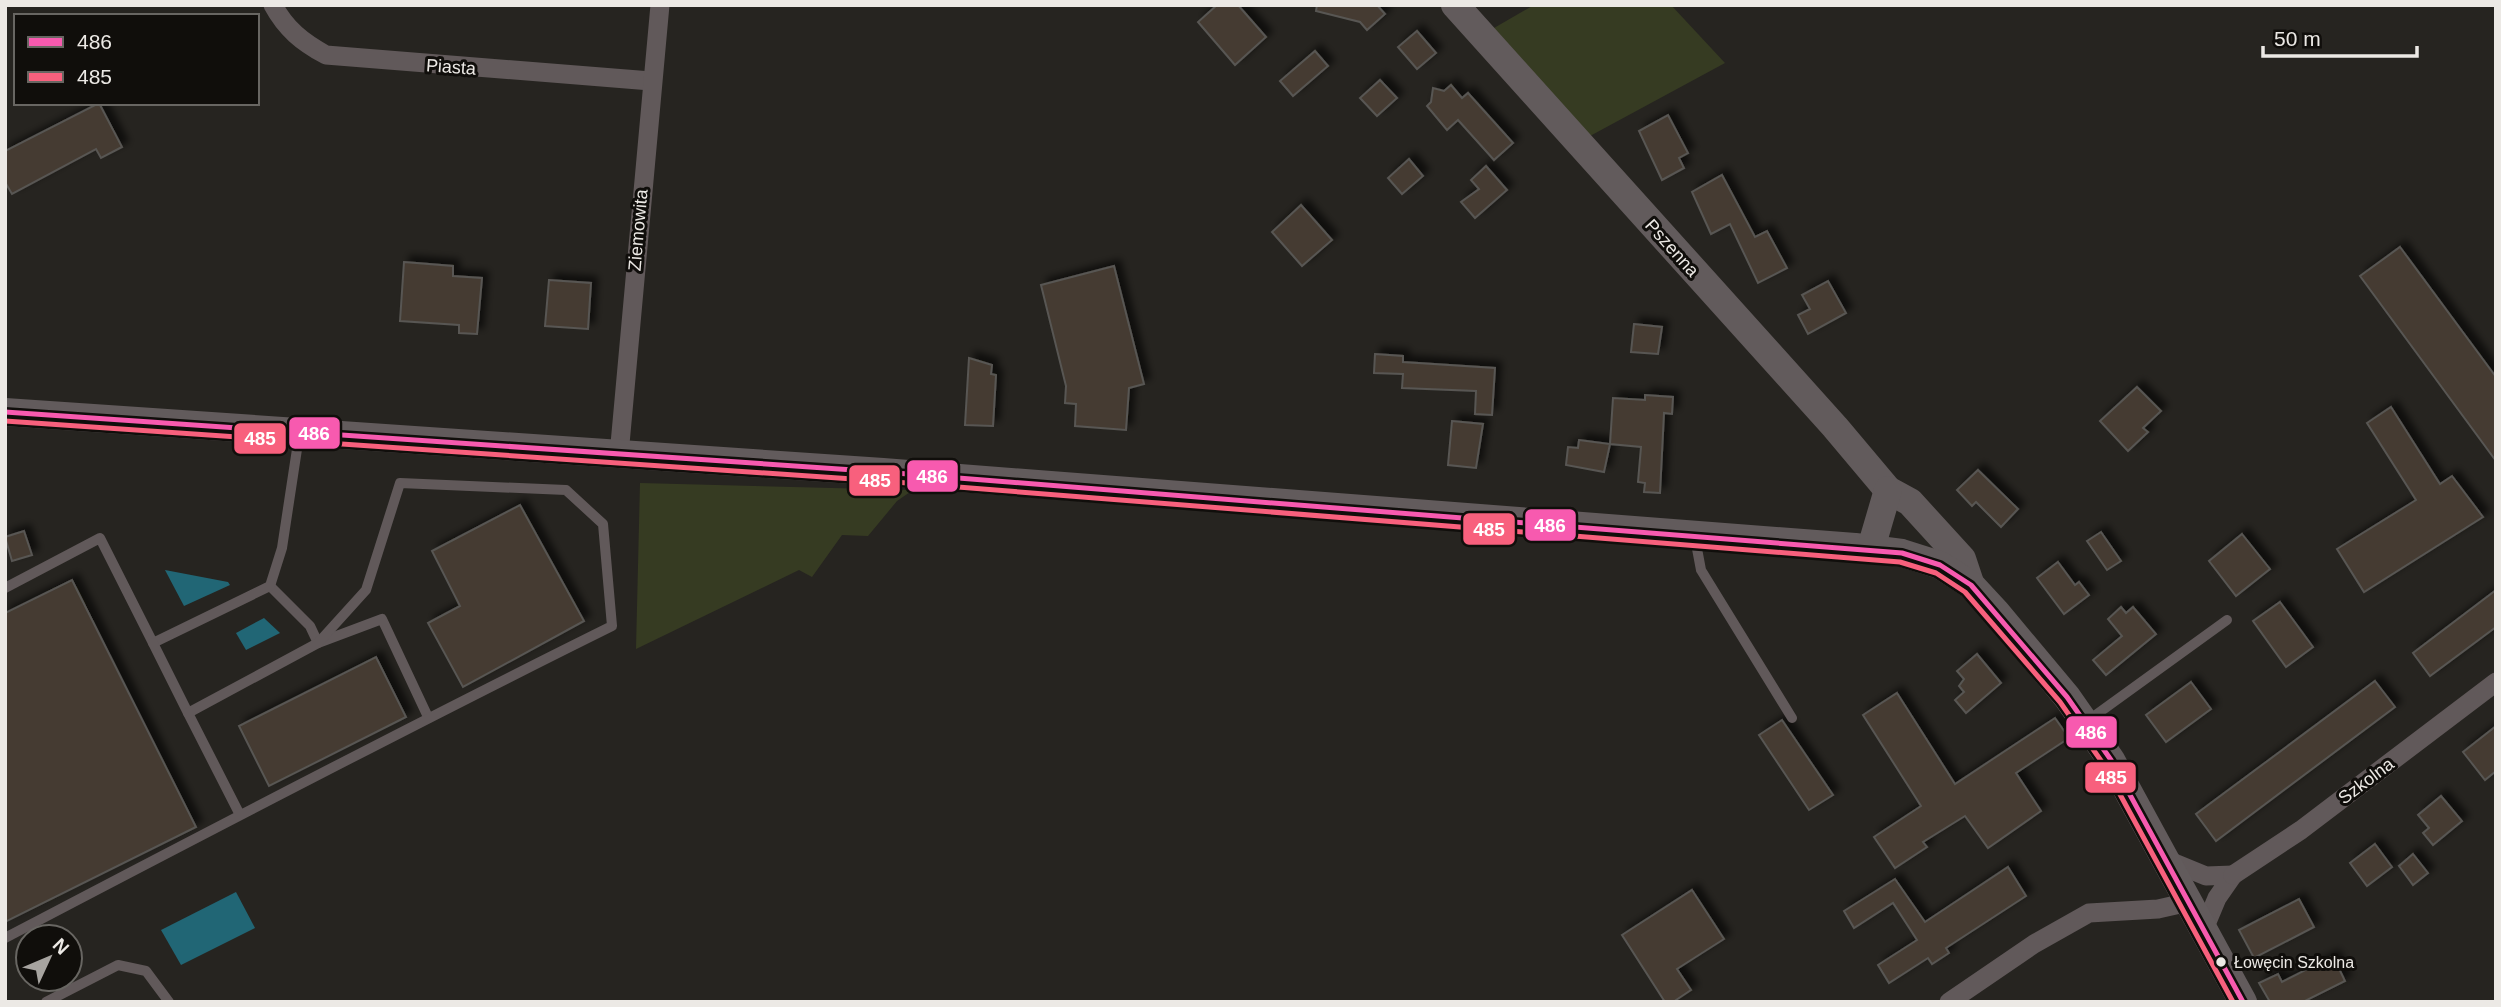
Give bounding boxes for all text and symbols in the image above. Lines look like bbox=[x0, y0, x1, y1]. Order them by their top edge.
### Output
legend bbox=[14, 14, 259, 105]
scale bar bbox=[2263, 14, 2417, 58]
text: 50 m bbox=[2274, 27, 2321, 50]
text: 486 bbox=[77, 30, 112, 53]
street label: Piasta bbox=[425, 55, 478, 79]
text: 485 bbox=[77, 65, 112, 88]
street label: Ziemowita bbox=[624, 187, 652, 272]
street label: Pszenna bbox=[1641, 215, 1704, 281]
line badge: 486 bbox=[288, 416, 341, 450]
line badge: 485 bbox=[233, 422, 287, 455]
text: 486 bbox=[298, 423, 330, 444]
text: 485 bbox=[244, 428, 276, 449]
line badge: 486 bbox=[906, 459, 959, 493]
line badge: 485 bbox=[848, 464, 901, 497]
text: 486 bbox=[916, 466, 948, 487]
text: 485 bbox=[859, 470, 891, 491]
line badge: 486 bbox=[1524, 508, 1577, 542]
line badge: 485 bbox=[1462, 512, 1516, 546]
text: 486 bbox=[1534, 515, 1566, 536]
text: 485 bbox=[1473, 519, 1505, 540]
line badge: 486 bbox=[2065, 715, 2118, 749]
text: 486 bbox=[2075, 722, 2107, 743]
street label: Szkolna bbox=[2334, 753, 2398, 808]
line badge: 485 bbox=[2084, 761, 2137, 794]
text: 485 bbox=[2095, 767, 2127, 788]
north arrow bbox=[14, 923, 84, 993]
text: N bbox=[49, 934, 73, 959]
place label: Łowęcin Szkolna bbox=[2234, 954, 2354, 971]
marker: Łowęcin Szkolna bbox=[2214, 955, 2228, 969]

